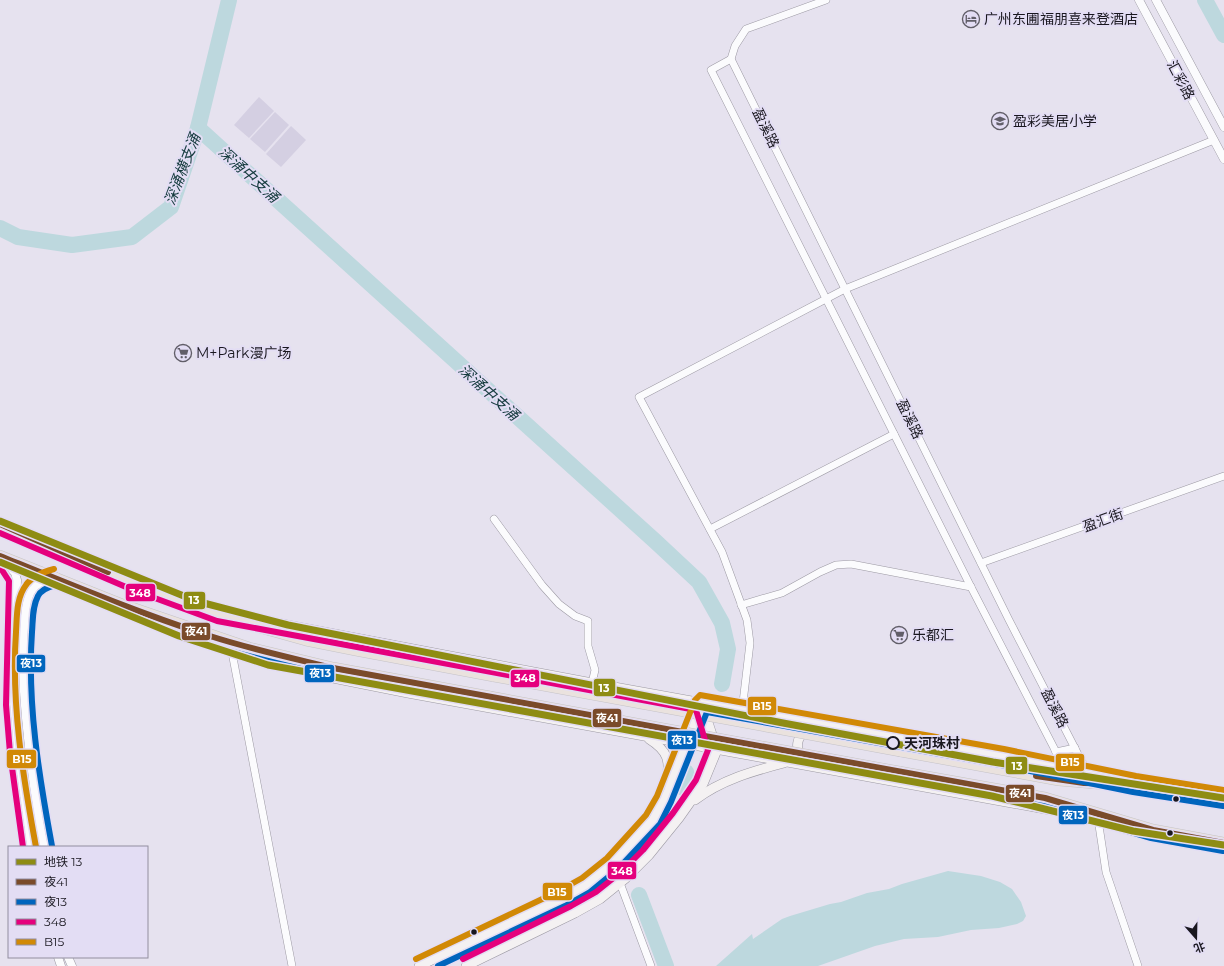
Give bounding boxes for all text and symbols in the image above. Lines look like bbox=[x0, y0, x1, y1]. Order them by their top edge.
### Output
hotel icon: 广州东圃福朋喜来登酒店 bbox=[961, 9, 981, 29]
place label: 广州东圃福朋喜来登酒店 bbox=[984, 10, 1138, 28]
street label: 汇彩路 bbox=[1163, 57, 1199, 103]
street label: 盈溪路 bbox=[749, 105, 783, 151]
school or university icon: 盈彩美居小学 bbox=[990, 111, 1010, 131]
place label: 盈彩美居小学 bbox=[1013, 112, 1097, 130]
water label: 深涌横支涌 bbox=[160, 129, 205, 207]
water label: 深涌中支涌 bbox=[215, 142, 285, 207]
supermarket icon: M+Park漫广场 bbox=[173, 343, 193, 363]
place label: M+Park漫广场 bbox=[196, 344, 291, 362]
water label: 深涌中支涌 bbox=[455, 360, 525, 425]
street label: 盈溪路 bbox=[893, 396, 927, 442]
street label: 盈汇街 bbox=[1080, 504, 1126, 536]
line badge: 348 bbox=[125, 583, 156, 602]
text: 348 bbox=[128, 586, 151, 600]
line badge: 13 bbox=[183, 591, 206, 610]
text: 13 bbox=[189, 593, 200, 607]
line badge: 夜41 bbox=[181, 622, 211, 641]
text: 夜41 bbox=[185, 624, 207, 638]
supermarket icon: 乐都汇 bbox=[889, 625, 909, 645]
place label: 乐都汇 bbox=[912, 626, 954, 644]
line badge: 夜13 bbox=[16, 654, 46, 673]
text: 夜13 bbox=[20, 656, 42, 670]
line badge: 夜13 bbox=[304, 664, 335, 683]
text: 夜13 bbox=[309, 666, 331, 680]
line badge: 348 bbox=[510, 669, 540, 688]
text: 348 bbox=[513, 671, 536, 685]
line badge: 13 bbox=[593, 678, 616, 697]
text: 13 bbox=[599, 681, 610, 695]
street label: 盈溪路 bbox=[1037, 685, 1073, 731]
line badge: B15 bbox=[747, 696, 777, 716]
text: B15 bbox=[752, 699, 772, 713]
line badge: 夜41 bbox=[592, 708, 622, 728]
text: 夜41 bbox=[596, 711, 618, 725]
line badge: 夜13 bbox=[667, 730, 697, 750]
text: 夜13 bbox=[671, 733, 693, 747]
place label: 天河珠村 bbox=[904, 734, 960, 752]
marker: 天河珠村 bbox=[886, 736, 900, 750]
line badge: B15 bbox=[6, 749, 37, 769]
text: B15 bbox=[12, 752, 32, 766]
line badge: B15 bbox=[1055, 753, 1085, 772]
text: B15 bbox=[1060, 755, 1080, 769]
line badge: 13 bbox=[1005, 756, 1028, 775]
text: 13 bbox=[1012, 759, 1023, 773]
line badge: 夜41 bbox=[1005, 784, 1035, 803]
text: 夜41 bbox=[1009, 786, 1031, 800]
unlabelled marker bbox=[1171, 794, 1181, 804]
line badge: 夜13 bbox=[1058, 805, 1088, 825]
text: 夜13 bbox=[1062, 808, 1084, 822]
unlabelled marker bbox=[1165, 828, 1175, 838]
legend bbox=[8, 846, 148, 958]
text: 地铁 13 bbox=[44, 854, 82, 869]
line badge: 348 bbox=[607, 861, 637, 880]
text: 348 bbox=[610, 864, 633, 878]
text: 夜41 bbox=[44, 874, 68, 889]
line badge: B15 bbox=[542, 882, 573, 901]
text: B15 bbox=[547, 885, 567, 899]
text: 夜13 bbox=[44, 894, 67, 909]
text: 348 bbox=[44, 914, 67, 929]
north arrow bbox=[1176, 918, 1216, 958]
unlabelled marker bbox=[469, 927, 479, 937]
text: B15 bbox=[44, 934, 64, 949]
text: 北 bbox=[1192, 939, 1207, 956]

